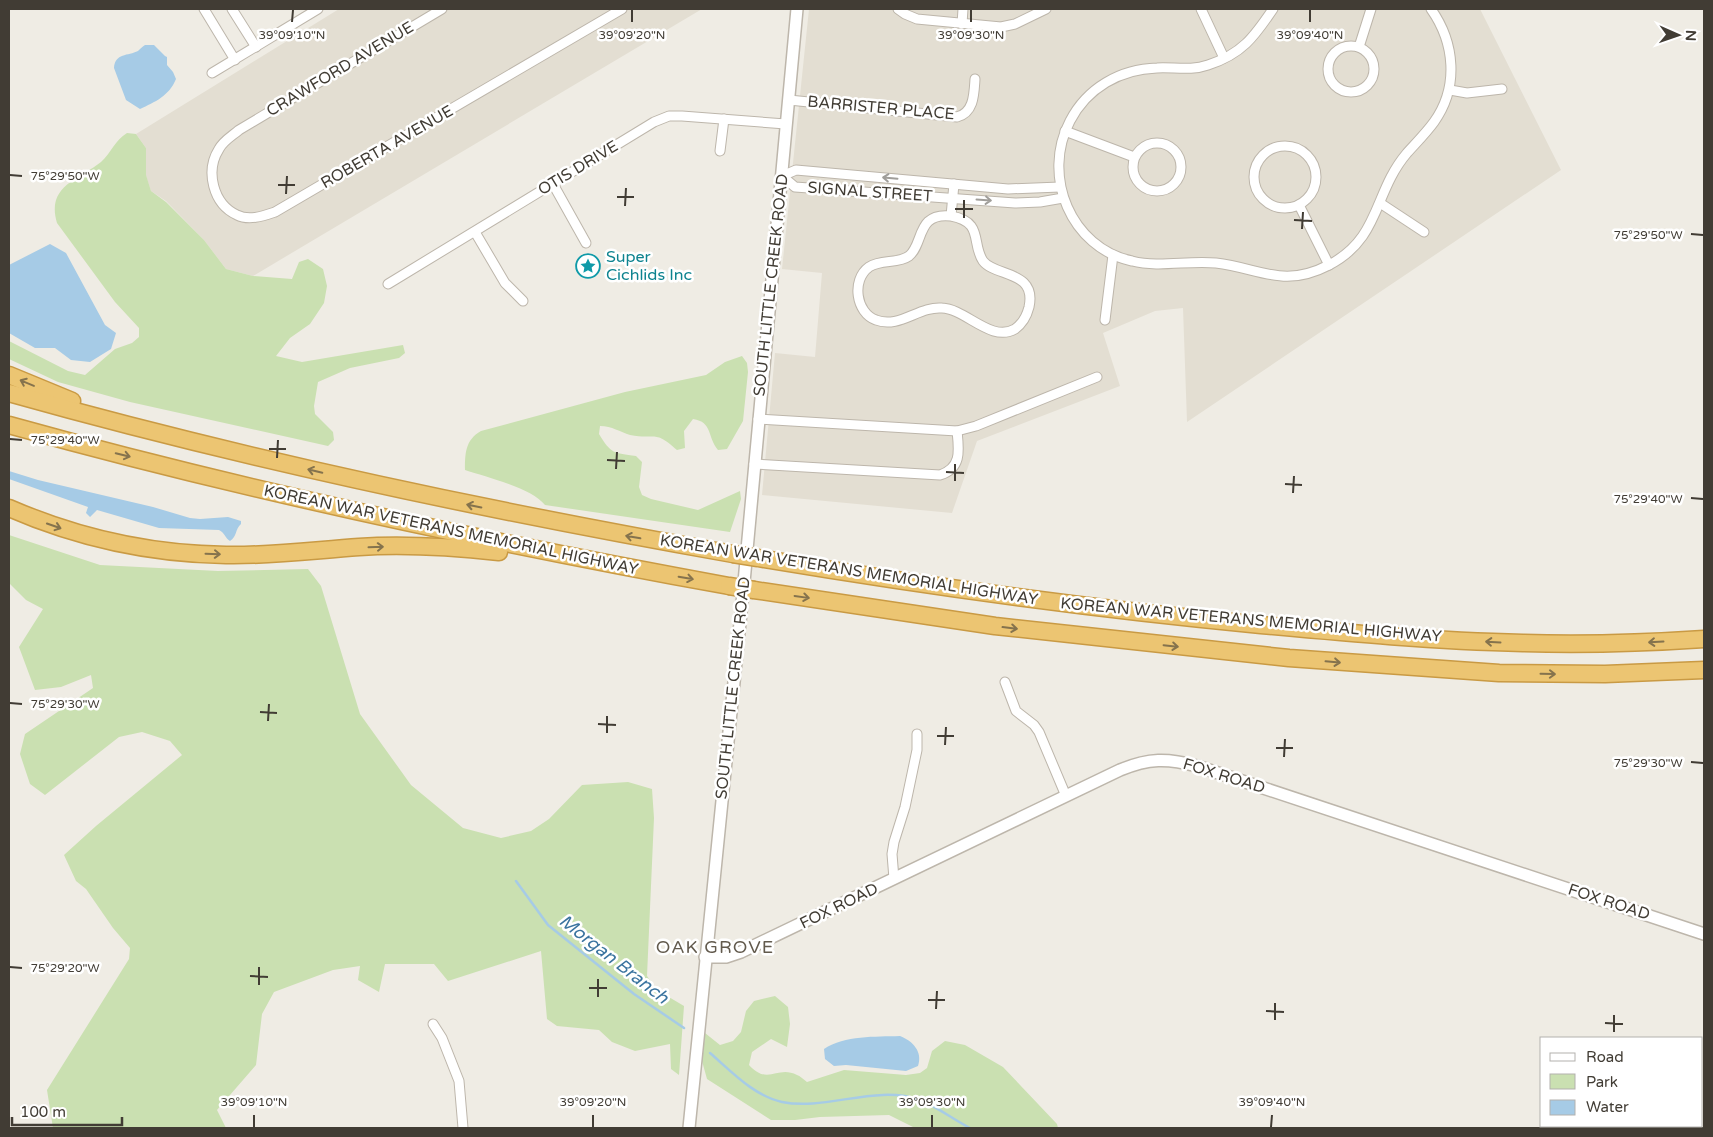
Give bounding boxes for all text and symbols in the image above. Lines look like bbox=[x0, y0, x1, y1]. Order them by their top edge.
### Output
north arrow bbox=[1653, 10, 1703, 60]
street label: CRAWFORD AVENUE bbox=[263, 17, 417, 121]
text: 39°09'10"N bbox=[259, 28, 326, 42]
text: 39°09'20"N bbox=[599, 28, 666, 42]
text: 39°09'30"N bbox=[938, 28, 1005, 42]
text: 39°09'40"N bbox=[1277, 28, 1344, 42]
text: N bbox=[1682, 30, 1699, 41]
street label: BARRISTER PLACE bbox=[806, 92, 956, 124]
street label: ROBERTA AVENUE bbox=[317, 101, 457, 193]
street label: OTIS DRIVE bbox=[534, 136, 622, 200]
text: 75°29'50"W bbox=[30, 169, 100, 183]
street label: SOUTH LITTLE CREEK ROAD bbox=[749, 173, 793, 397]
one-way arrow bbox=[882, 173, 898, 183]
street label: SIGNAL STREET bbox=[807, 178, 933, 206]
one-way arrow bbox=[975, 195, 991, 205]
text: 75°29'50"W bbox=[1613, 228, 1683, 242]
place label: Super Cichlids Inc bbox=[606, 247, 692, 285]
place icon: Super Cichlids Inc bbox=[575, 253, 601, 279]
one-way arrow bbox=[20, 377, 35, 387]
text: 75°29'40"W bbox=[30, 433, 100, 447]
one-way arrow bbox=[115, 451, 131, 461]
one-way arrow bbox=[307, 466, 323, 475]
street label: KOREAN WAR VETERANS MEMORIAL HIGHWAY bbox=[262, 480, 640, 580]
text: 75°29'40"W bbox=[1613, 492, 1683, 506]
one-way arrow bbox=[466, 500, 482, 510]
one-way arrow bbox=[46, 521, 62, 531]
street label: KOREAN WAR VETERANS MEMORIAL HIGHWAY bbox=[659, 530, 1039, 610]
one-way arrow bbox=[626, 531, 642, 541]
one-way arrow bbox=[367, 542, 383, 551]
one-way arrow bbox=[205, 550, 221, 559]
one-way arrow bbox=[678, 574, 694, 584]
street label: SOUTH LITTLE CREEK ROAD bbox=[711, 576, 755, 800]
one-way arrow bbox=[794, 593, 810, 603]
street label: KOREAN WAR VETERANS MEMORIAL HIGHWAY bbox=[1060, 593, 1442, 647]
one-way arrow bbox=[1002, 623, 1018, 633]
one-way arrow bbox=[1485, 637, 1502, 647]
one-way arrow bbox=[1648, 637, 1664, 646]
one-way arrow bbox=[1163, 641, 1179, 651]
one-way arrow bbox=[1325, 657, 1341, 667]
one-way arrow bbox=[1539, 669, 1555, 679]
text: 75°29'30"W bbox=[30, 697, 100, 711]
street label: FOX ROAD bbox=[1180, 754, 1268, 798]
text: 75°29'30"W bbox=[1613, 756, 1683, 770]
street label: FOX ROAD bbox=[796, 878, 882, 934]
street label: FOX ROAD bbox=[1566, 879, 1652, 925]
water label: Morgan Branch bbox=[555, 909, 674, 1009]
district label: OAK GROVE bbox=[656, 936, 774, 958]
text: 75°29'20"W bbox=[30, 961, 100, 975]
legend bbox=[1540, 1037, 1703, 1127]
text: Road bbox=[1586, 1048, 1624, 1066]
text: Park bbox=[1586, 1073, 1618, 1091]
scale bar bbox=[12, 1094, 122, 1126]
text: 39°09'10"N bbox=[221, 1095, 288, 1109]
text: 39°09'20"N bbox=[560, 1095, 627, 1109]
text: 39°09'30"N bbox=[899, 1095, 966, 1109]
text: 39°09'40"N bbox=[1239, 1095, 1306, 1109]
text: Water bbox=[1586, 1098, 1629, 1116]
text: 100 m bbox=[20, 1103, 66, 1121]

